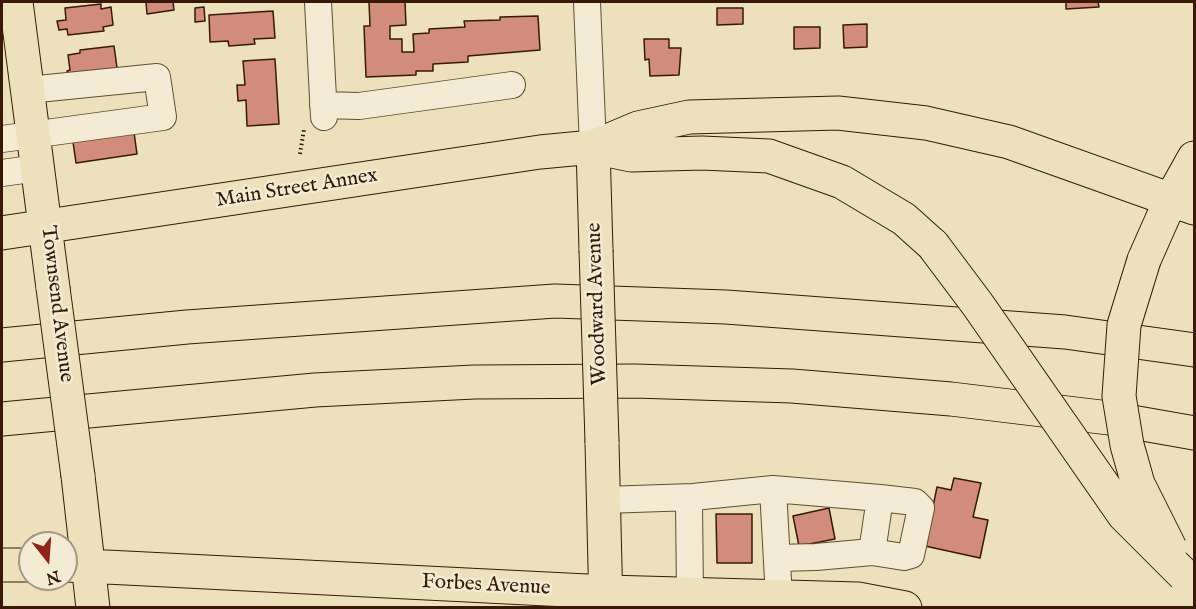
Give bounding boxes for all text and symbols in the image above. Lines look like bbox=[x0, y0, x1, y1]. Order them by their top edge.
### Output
street label: Main Street Annex bbox=[214, 164, 380, 214]
street label: Woodward Avenue bbox=[583, 222, 613, 386]
street label: Townsend Avenue bbox=[34, 224, 78, 384]
north arrow bbox=[18, 531, 78, 591]
text: N bbox=[43, 565, 62, 588]
street label: Forbes Avenue bbox=[421, 570, 551, 602]

